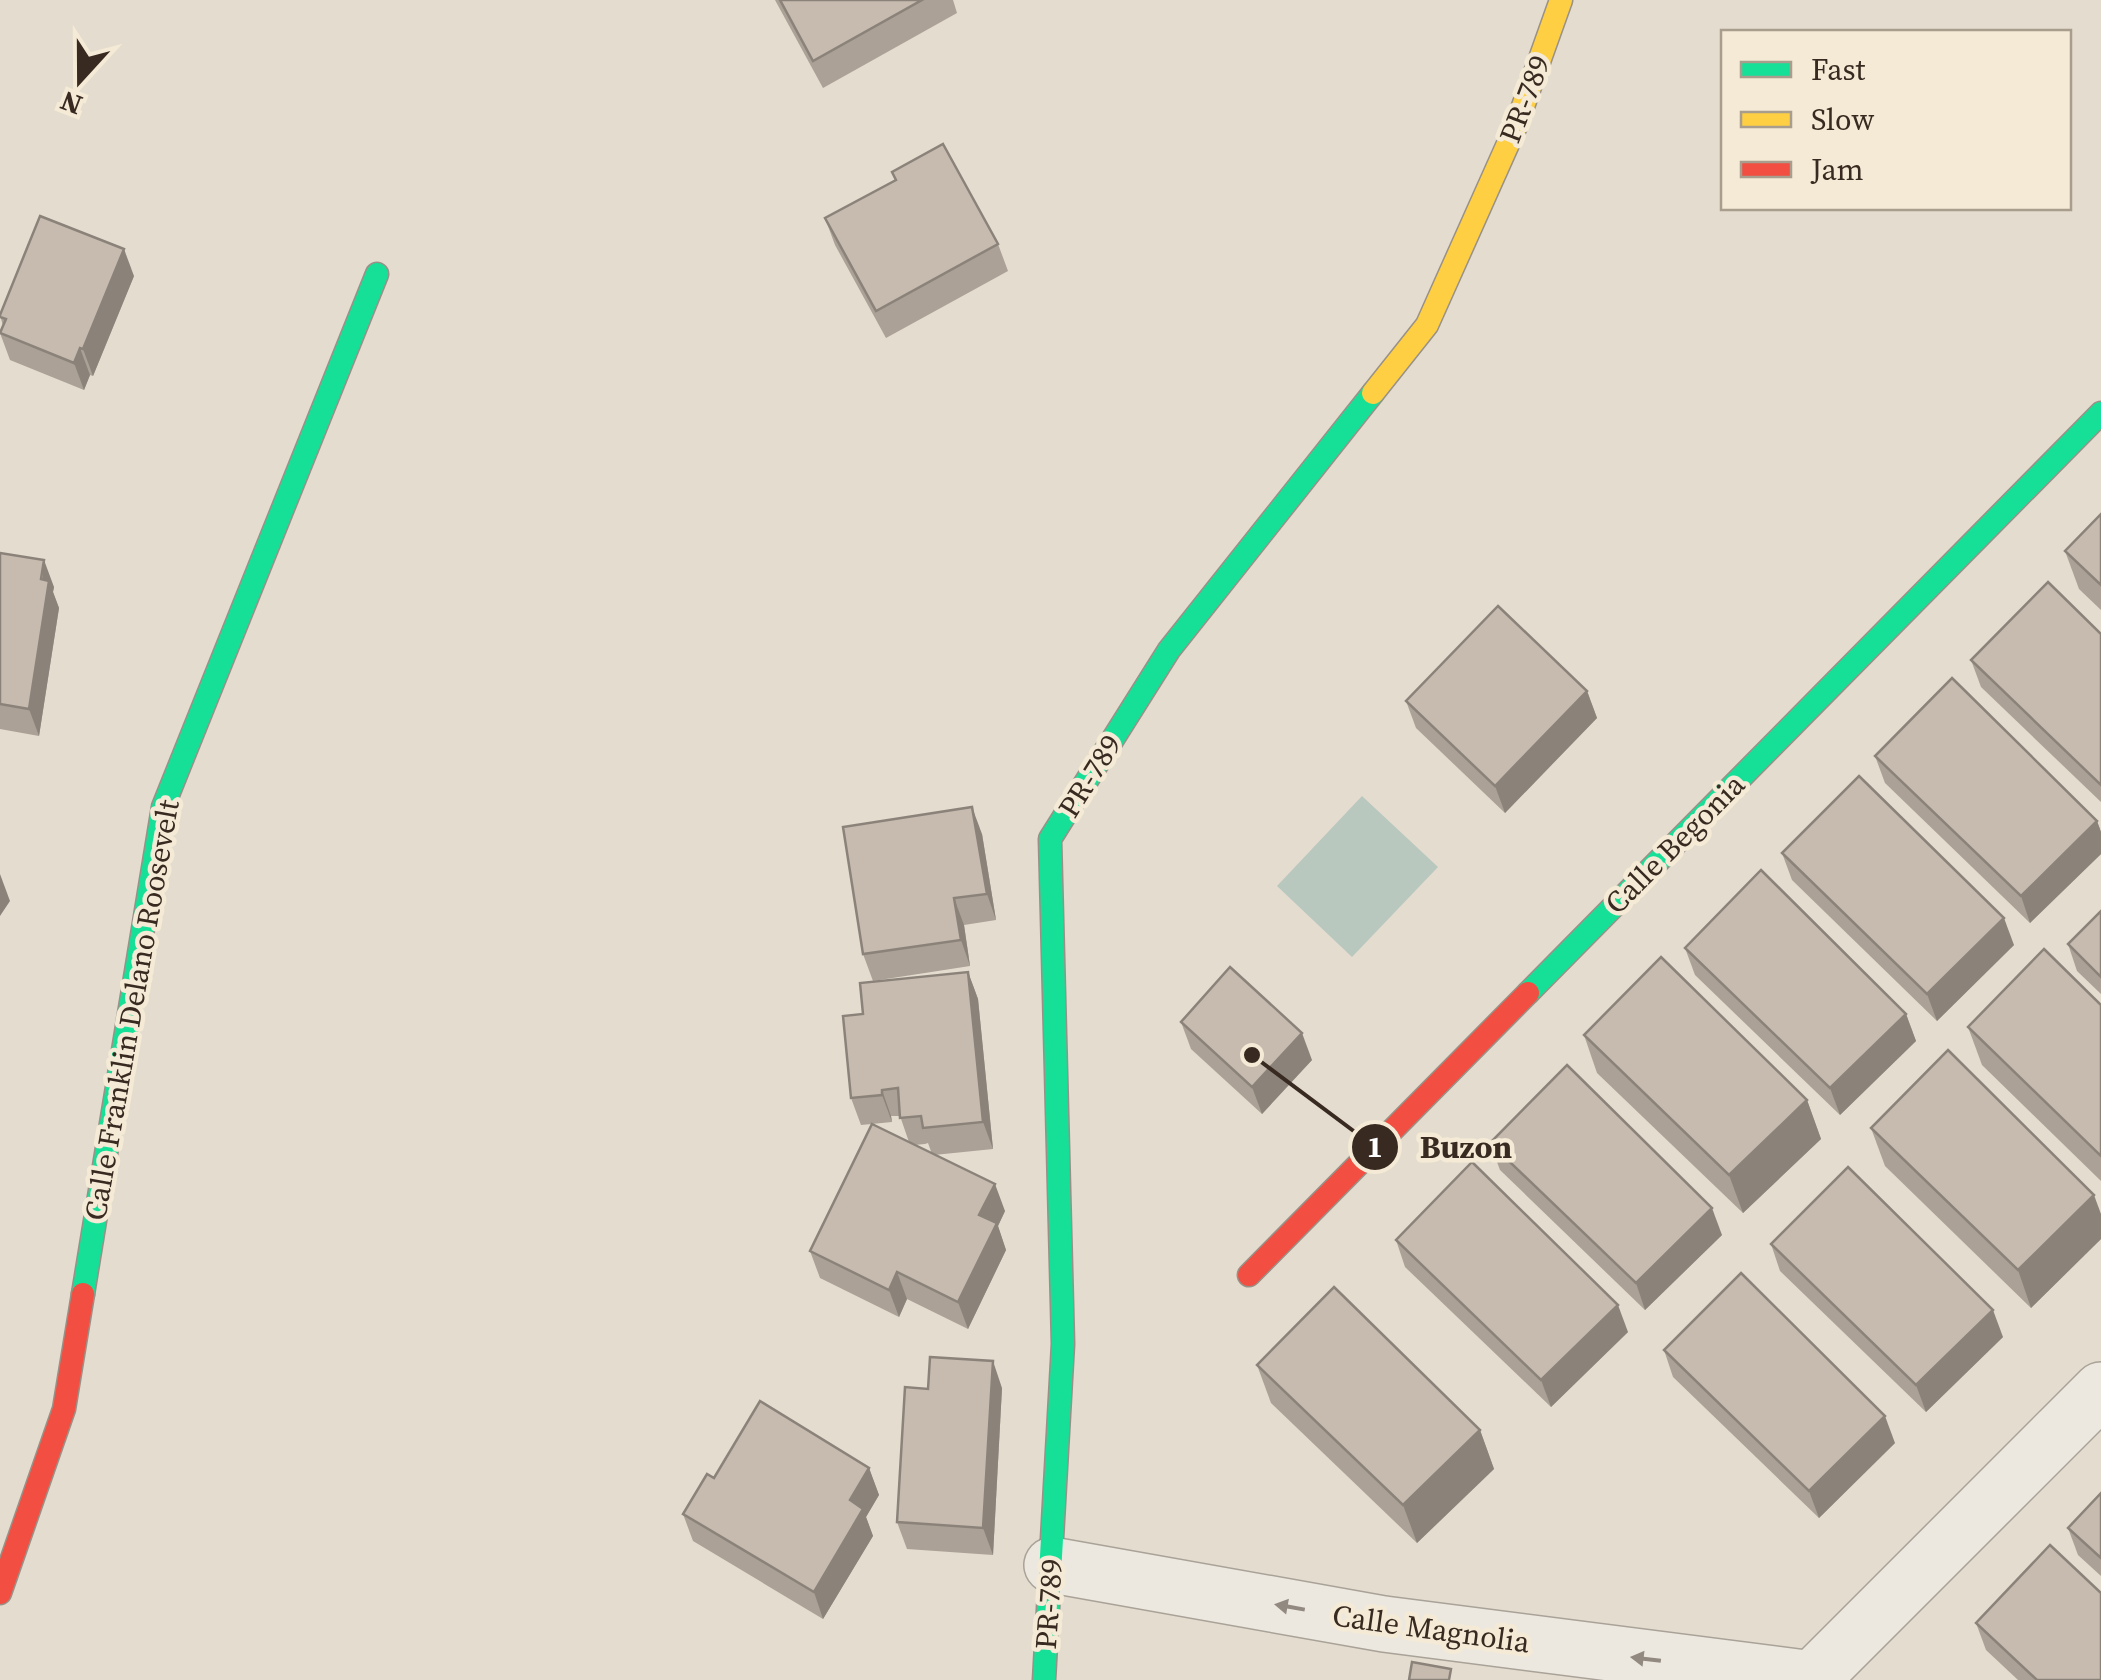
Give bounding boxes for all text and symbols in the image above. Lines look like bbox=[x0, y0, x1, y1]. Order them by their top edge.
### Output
north arrow bbox=[30, 30, 130, 130]
legend bbox=[1721, 30, 2071, 210]
street label: PR-789 bbox=[1489, 49, 1560, 149]
text: Fast bbox=[1811, 49, 1865, 90]
text: N bbox=[55, 82, 87, 125]
text: Slow bbox=[1811, 99, 1874, 140]
text: Jam bbox=[1810, 149, 1864, 190]
street label: PR-789 bbox=[1048, 726, 1131, 825]
street label: Calle Begonia bbox=[1596, 764, 1754, 923]
street label: Calle Franklin Delano Roosevelt bbox=[74, 796, 189, 1223]
callout: Buzon bbox=[1350, 1116, 1533, 1178]
text: Buzon bbox=[1420, 1125, 1513, 1169]
text: 1 bbox=[1367, 1126, 1383, 1167]
street label: PR-789 bbox=[1025, 1557, 1072, 1651]
street label: Calle Magnolia bbox=[1330, 1594, 1533, 1663]
one-way arrow bbox=[1274, 1599, 1306, 1614]
one-way arrow bbox=[1630, 1651, 1662, 1667]

